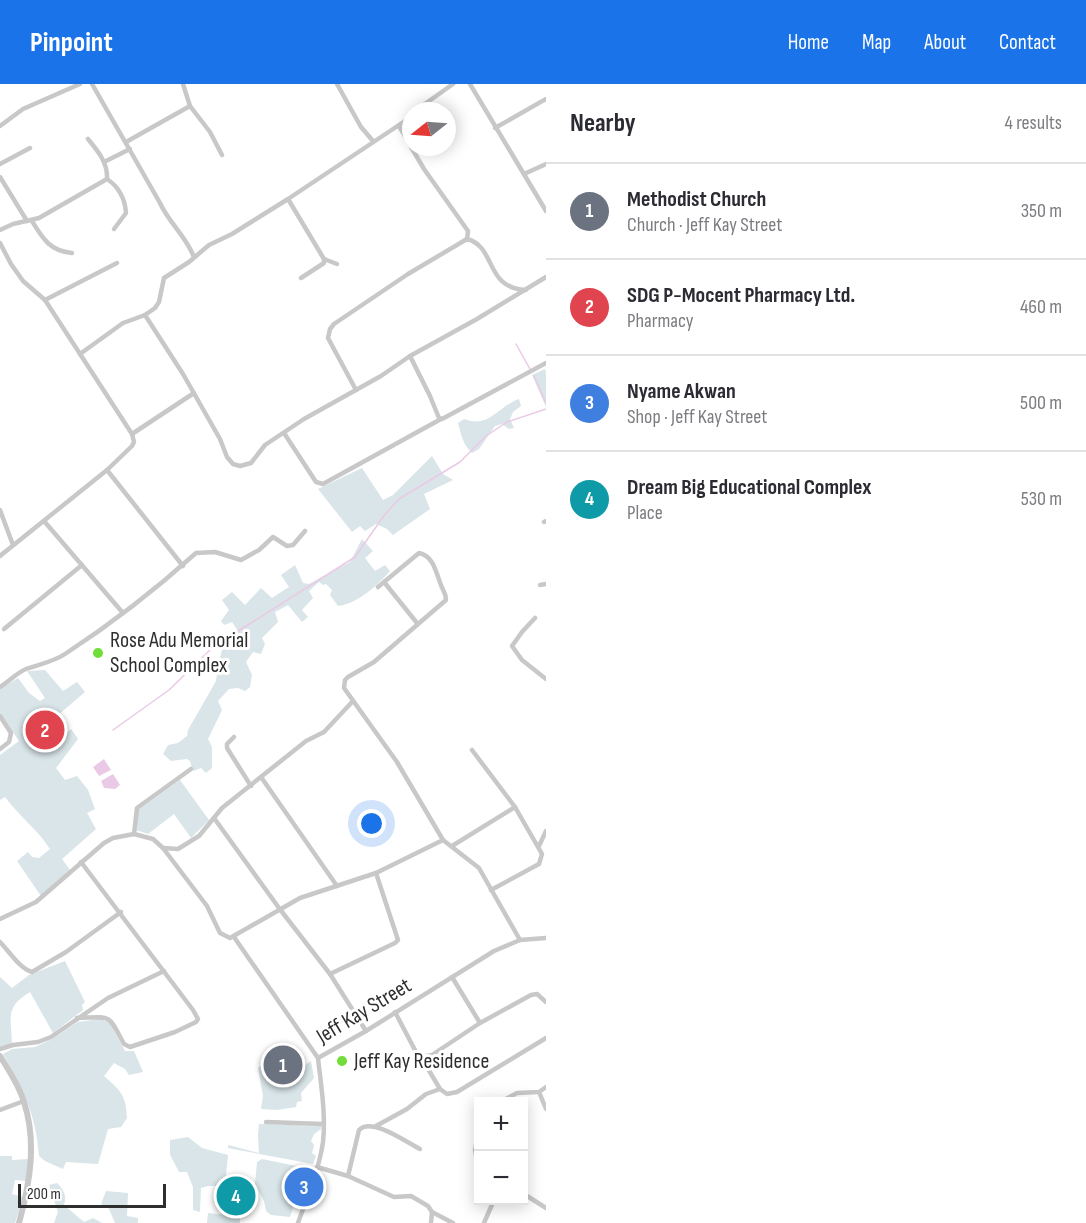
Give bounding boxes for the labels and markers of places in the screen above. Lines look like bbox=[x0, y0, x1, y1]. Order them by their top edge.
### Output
place label: Rose Adu Memorial School Complex bbox=[110, 627, 248, 679]
marker: Rose Adu Memorial School Complex bbox=[91, 646, 105, 660]
pin: 2 bbox=[26, 708, 64, 752]
pin: 1 bbox=[264, 1042, 302, 1088]
place label: Jeff Kay Residence bbox=[353, 1048, 489, 1075]
marker: Jeff Kay Residence bbox=[335, 1054, 349, 1068]
pin: 3 bbox=[284, 1164, 324, 1210]
pin: 4 bbox=[216, 1174, 256, 1218]

